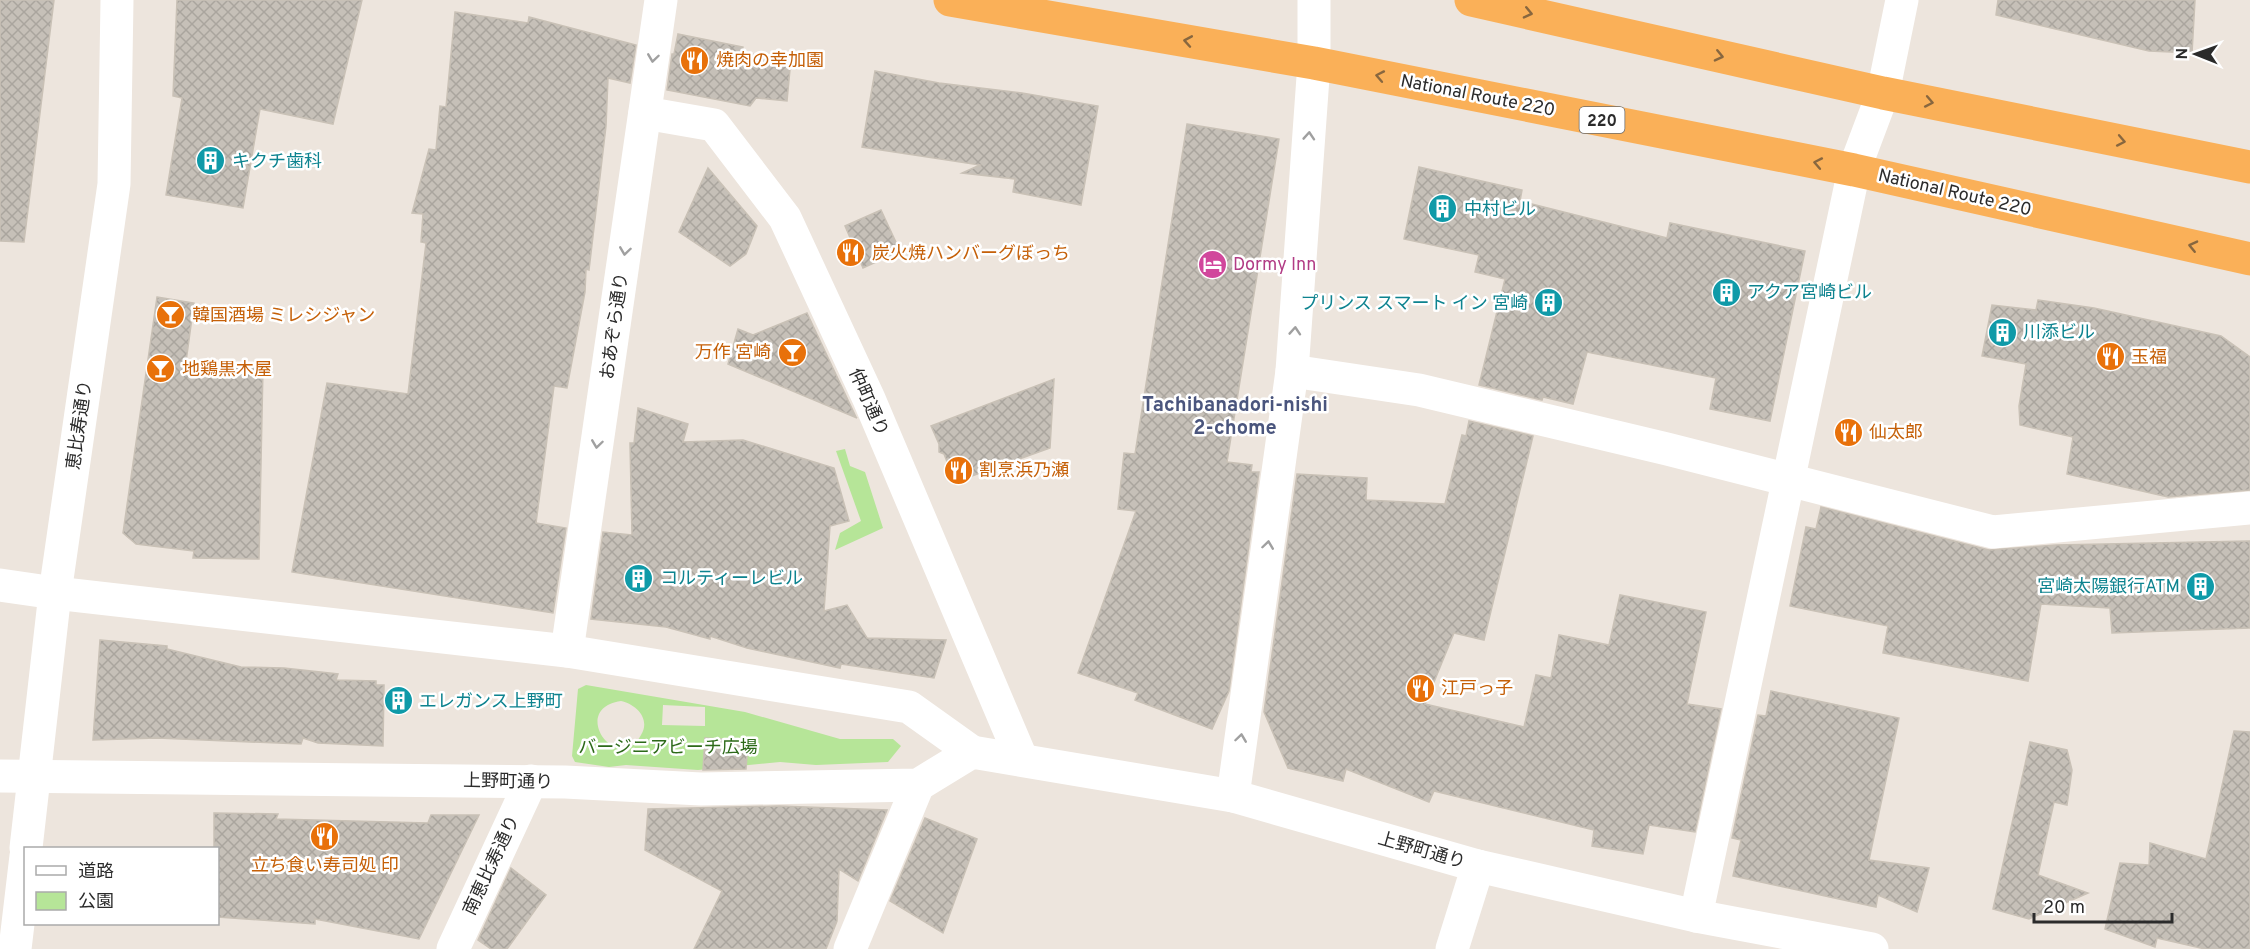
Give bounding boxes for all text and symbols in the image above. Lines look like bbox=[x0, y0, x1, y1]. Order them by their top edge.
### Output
one-way arrow bbox=[1523, 6, 1533, 19]
north arrow bbox=[2166, 24, 2226, 84]
one-way arrow bbox=[1183, 35, 1193, 48]
restaurant icon: 焼肉の幸加園 bbox=[679, 44, 711, 76]
one-way arrow bbox=[1713, 48, 1723, 61]
text: N bbox=[2173, 48, 2193, 60]
place label: 焼肉の幸加園 bbox=[716, 50, 824, 73]
one-way arrow bbox=[647, 53, 659, 63]
one-way arrow bbox=[1375, 70, 1385, 83]
street label: National Route 220 bbox=[1399, 70, 1557, 123]
one-way arrow bbox=[1924, 95, 1934, 108]
road number: 220 bbox=[1580, 107, 1624, 133]
one-way arrow bbox=[1302, 132, 1315, 141]
one-way arrow bbox=[2115, 134, 2125, 147]
building icon: キクチ歯科 bbox=[195, 145, 227, 177]
place label: キクチ歯科 bbox=[232, 151, 322, 174]
one-way arrow bbox=[1813, 157, 1823, 170]
street label: National Route 220 bbox=[1876, 165, 2034, 222]
building icon: 中村ビル bbox=[1427, 193, 1459, 225]
place label: 中村ビル bbox=[1464, 199, 1536, 222]
restaurant icon: 炭火焼ハンバーグぼっち bbox=[835, 237, 867, 269]
one-way arrow bbox=[2188, 240, 2198, 253]
place label: 炭火焼ハンバーグぼっち bbox=[872, 243, 1070, 266]
one-way arrow bbox=[620, 246, 632, 256]
hotel icon: Dormy Inn bbox=[1196, 248, 1228, 280]
place label: Dormy Inn bbox=[1233, 254, 1317, 277]
street label: おあぞら通り bbox=[597, 271, 634, 381]
building icon: アクア宮崎ビル bbox=[1710, 276, 1742, 308]
place label: アクア宮崎ビル bbox=[1747, 282, 1872, 305]
building icon: プリンス スマート イン 宮崎 bbox=[1533, 287, 1565, 319]
place label: プリンス スマート イン 宮崎 bbox=[1300, 293, 1528, 316]
bar icon: 韓国酒場 ミレシジャン bbox=[155, 299, 187, 331]
place label: 韓国酒場 ミレシジャン bbox=[192, 305, 375, 328]
building icon: 川添ビル bbox=[1986, 316, 2018, 348]
place label: 川添ビル bbox=[2023, 322, 2095, 345]
one-way arrow bbox=[1288, 326, 1301, 335]
bar icon: 万作 宮崎 bbox=[776, 336, 808, 368]
restaurant icon: 玉福 bbox=[2094, 341, 2126, 373]
place label: 万作 宮崎 bbox=[695, 342, 771, 365]
place label: 玉福 bbox=[2131, 347, 2167, 370]
bar icon: 地鶏黒木屋 bbox=[145, 353, 177, 385]
place label: 地鶏黒木屋 bbox=[182, 359, 272, 382]
street label: 仲町通り bbox=[842, 365, 893, 440]
street label: 恵比寿通り bbox=[63, 379, 98, 471]
district label: Tachibanadori-nishi 2-chome bbox=[1142, 393, 1328, 442]
restaurant icon: 仙太郎 bbox=[1832, 416, 1864, 448]
place label: 仙太郎 bbox=[1869, 422, 1923, 445]
one-way arrow bbox=[592, 439, 604, 449]
restaurant icon: 割烹浜乃瀬 bbox=[942, 454, 974, 486]
place label: 割烹浜乃瀬 bbox=[979, 460, 1069, 483]
one-way arrow bbox=[1261, 540, 1274, 550]
building icon: コルティーレビル bbox=[623, 562, 655, 594]
place label: コルティーレビル bbox=[660, 568, 803, 591]
building icon: 宮崎太陽銀行ATM bbox=[2185, 570, 2217, 602]
place label: 宮崎太陽銀行ATM bbox=[2037, 576, 2180, 599]
restaurant icon: 江戸っ子 bbox=[1404, 672, 1436, 704]
place label: 江戸っ子 bbox=[1441, 678, 1513, 701]
building icon: エレガンス上野町 bbox=[382, 685, 414, 717]
place label: エレガンス上野町 bbox=[419, 691, 563, 714]
one-way arrow bbox=[1234, 733, 1246, 743]
park label: バージニアビーチ広場 bbox=[578, 737, 758, 760]
street label: 上野町通り bbox=[463, 770, 553, 795]
street label: 南恵比寿通り bbox=[459, 812, 526, 919]
restaurant icon: 立ち食い寿司処 印 bbox=[309, 820, 341, 852]
street label: 上野町通り bbox=[1375, 828, 1468, 875]
legend bbox=[24, 847, 219, 925]
place label: 立ち食い寿司処 印 bbox=[251, 855, 399, 878]
text: 道路 bbox=[78, 861, 114, 884]
scale bar bbox=[2034, 886, 2172, 924]
text: 公園 bbox=[78, 891, 114, 914]
text: 20 m bbox=[2043, 897, 2085, 920]

